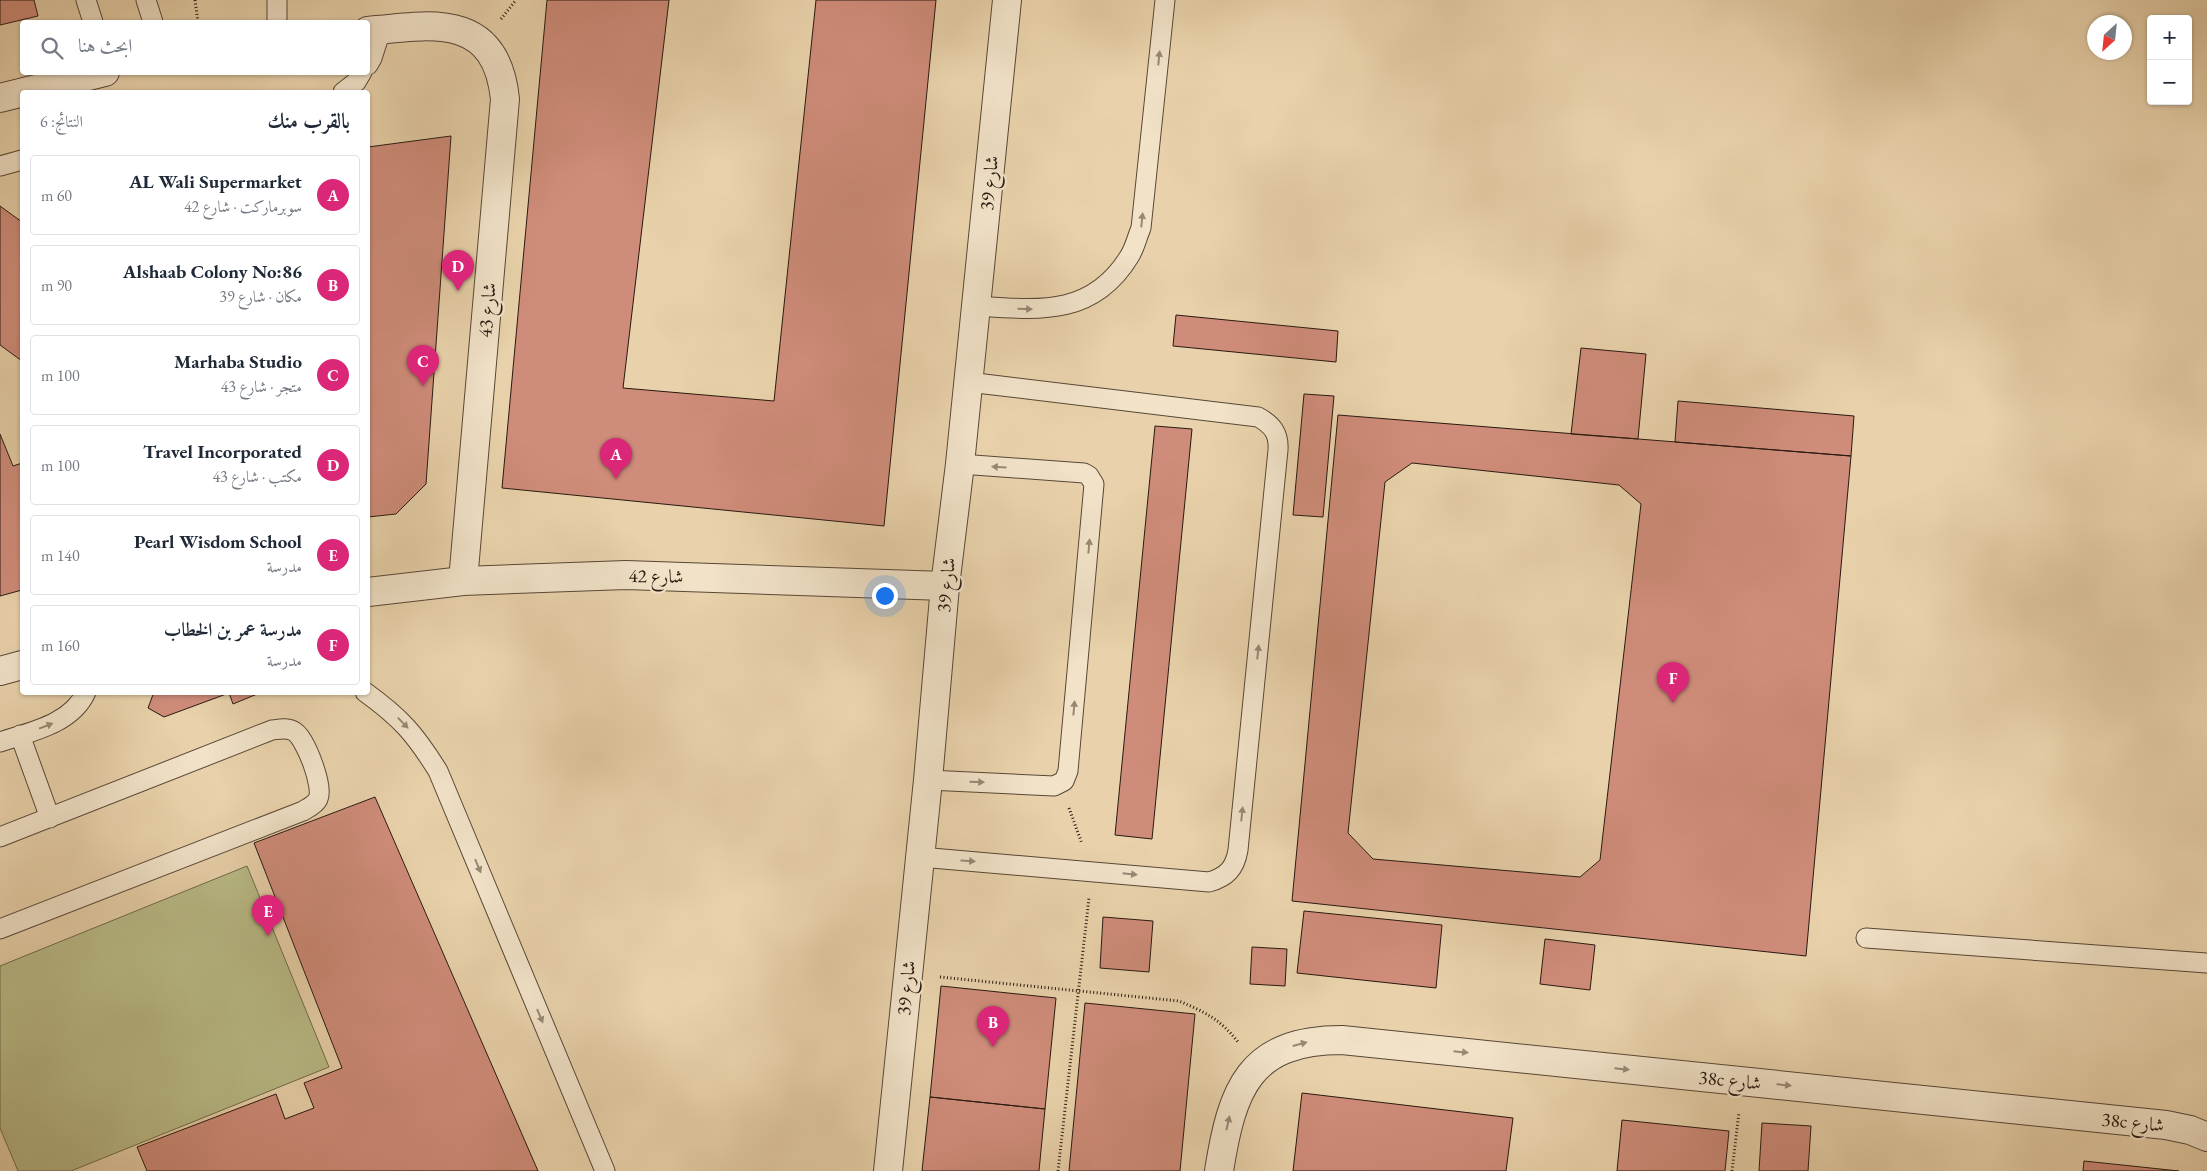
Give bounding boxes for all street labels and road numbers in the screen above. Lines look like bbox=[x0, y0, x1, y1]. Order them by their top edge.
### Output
street label: شارع 39 bbox=[974, 154, 1007, 212]
street label: شارع 43 bbox=[472, 281, 505, 339]
street label: شارع 39 bbox=[931, 556, 964, 614]
street label: شارع 42 bbox=[628, 563, 684, 592]
street label: شارع 39 bbox=[891, 959, 924, 1017]
street label: 38c شارع bbox=[1697, 1064, 1763, 1099]
street label: 38c شارع bbox=[2100, 1106, 2166, 1141]

